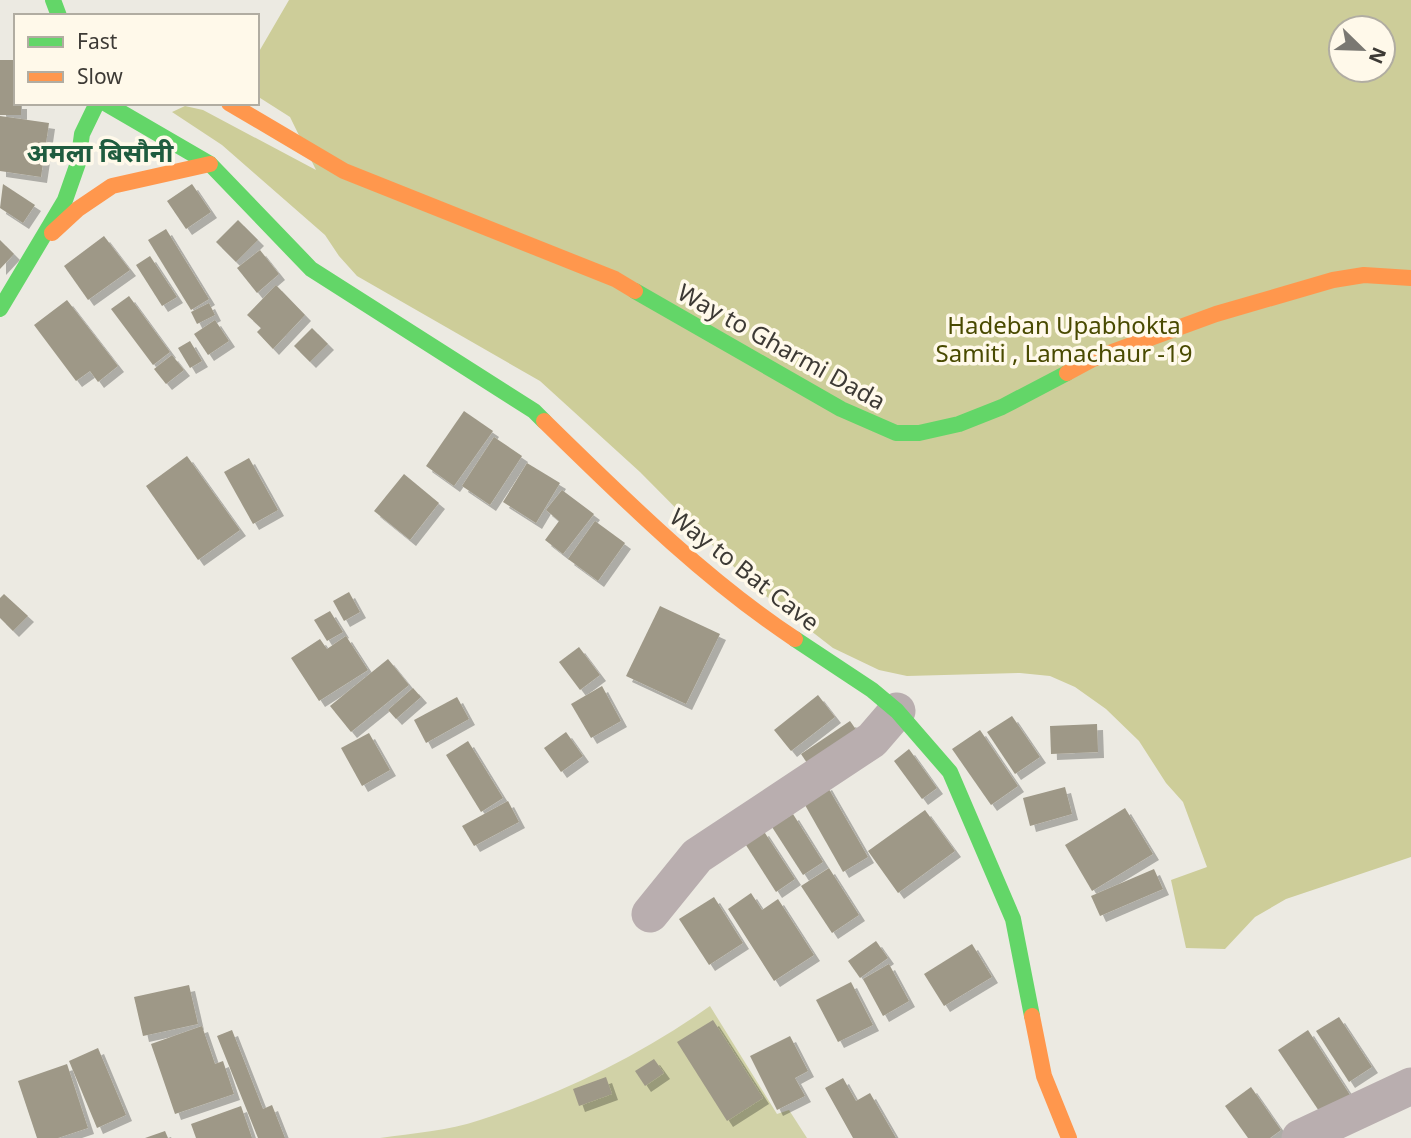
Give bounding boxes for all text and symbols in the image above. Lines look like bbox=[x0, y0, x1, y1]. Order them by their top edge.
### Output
legend bbox=[14, 14, 259, 105]
north arrow bbox=[1327, 14, 1397, 84]
text: Fast bbox=[77, 27, 118, 55]
text: N bbox=[1363, 43, 1393, 68]
text: Slow bbox=[77, 62, 123, 90]
district label: अमला बिसौनी bbox=[27, 134, 175, 170]
street label: Way to Gharmi Dada bbox=[672, 275, 892, 417]
park label: Hadeban Upabhokta Samiti , Lamachaur -19 bbox=[936, 308, 1192, 369]
street label: Way to Bat Cave bbox=[663, 500, 827, 638]

